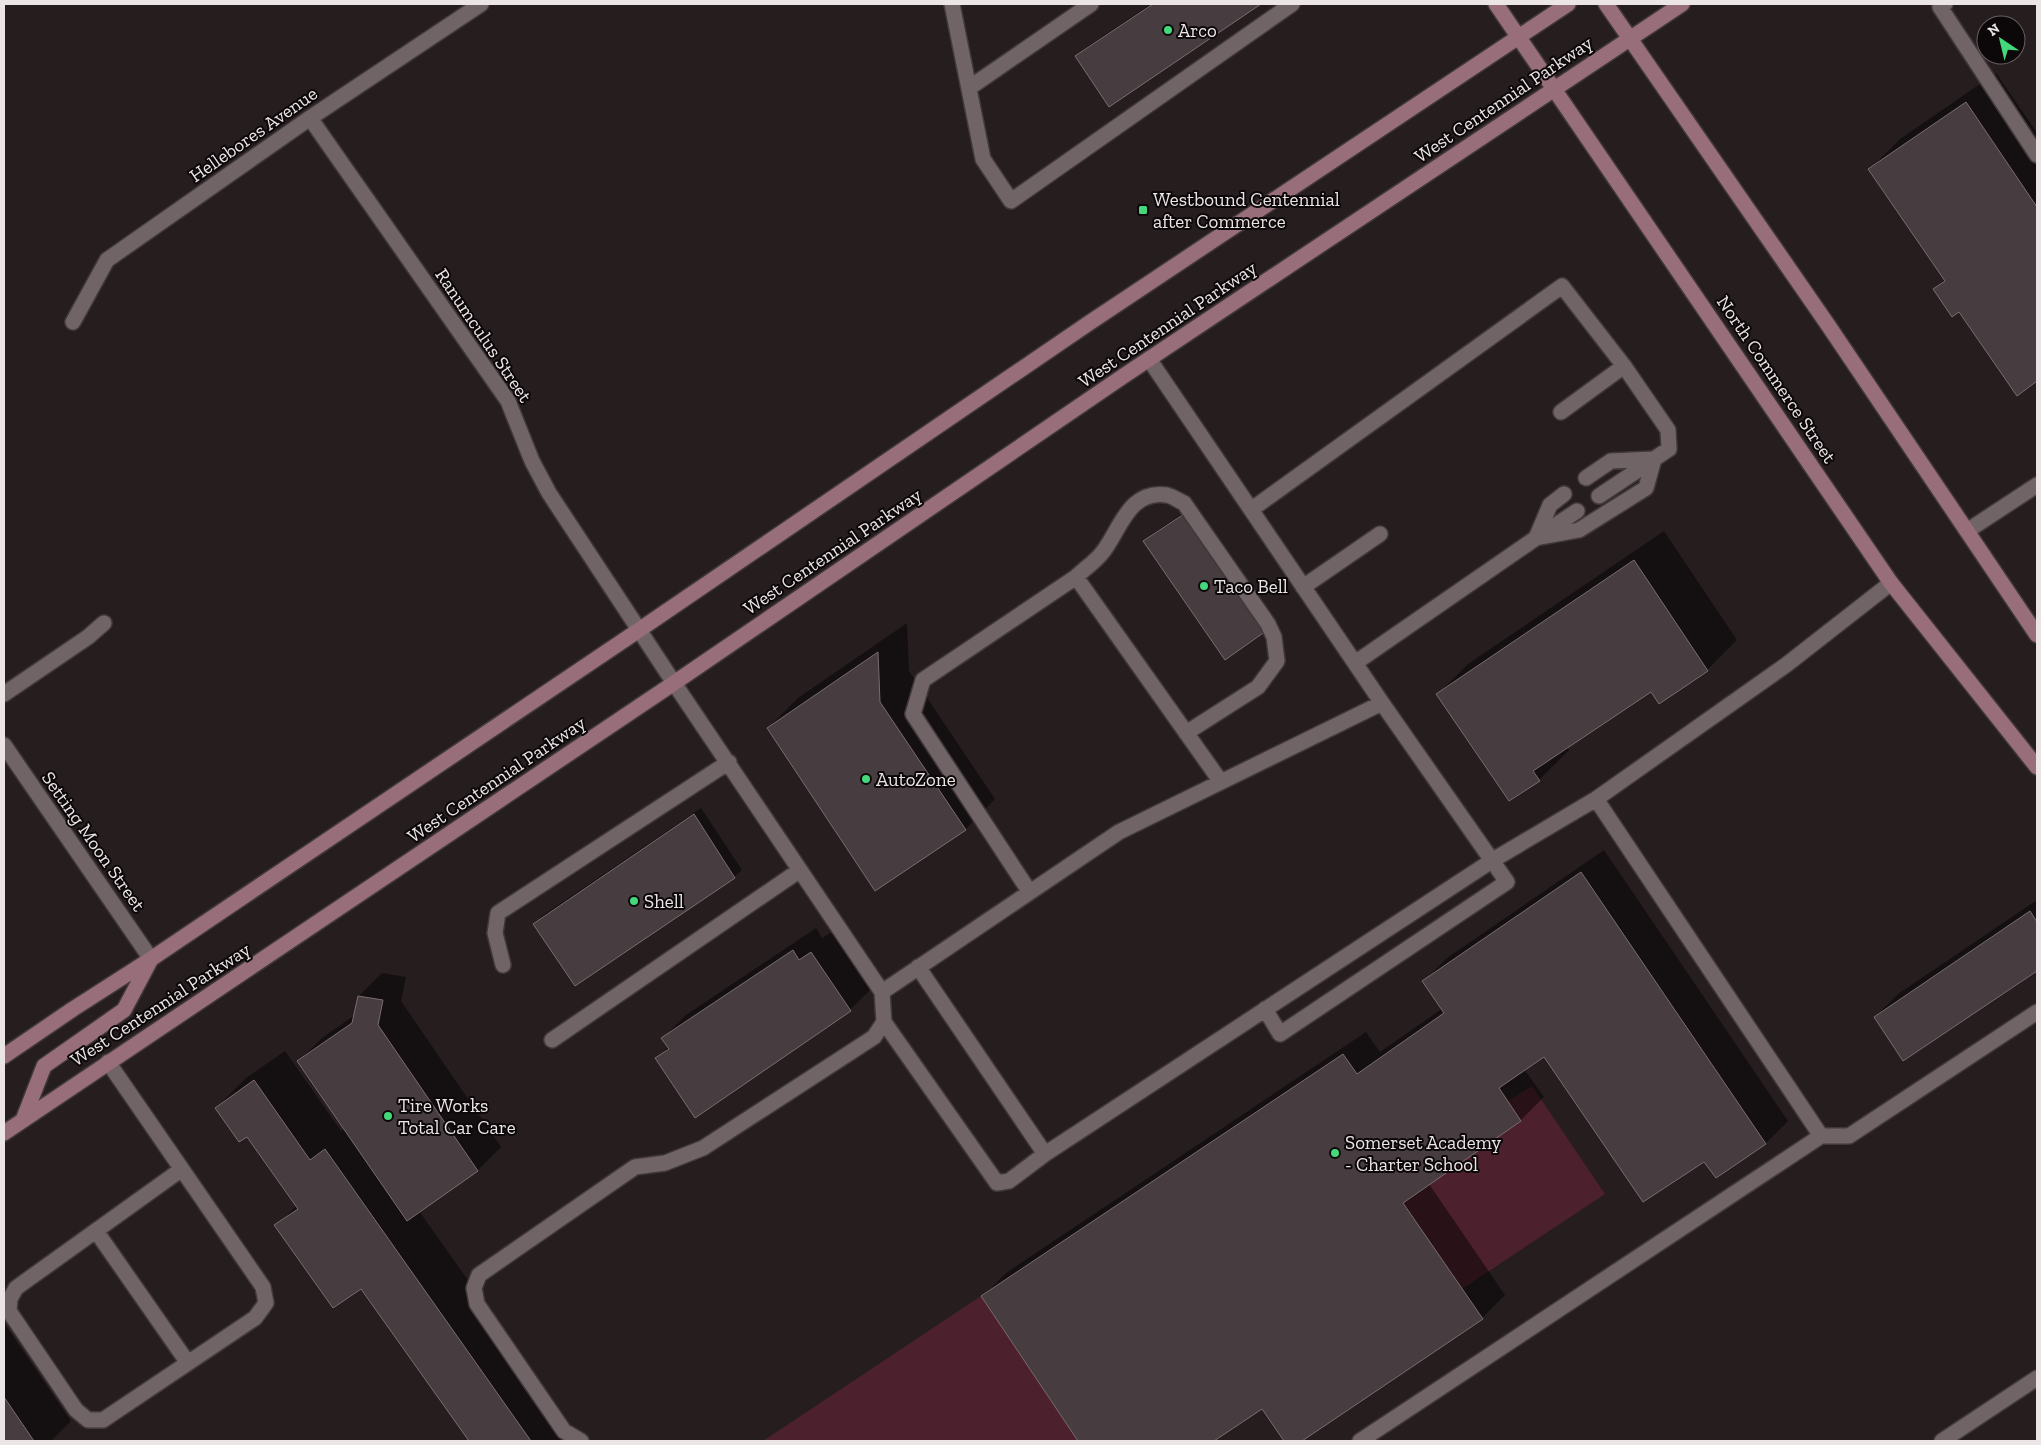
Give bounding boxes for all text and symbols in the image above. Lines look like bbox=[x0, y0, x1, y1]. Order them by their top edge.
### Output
north arrow bbox=[1976, 15, 2026, 65]
place label: Arco bbox=[1178, 19, 1217, 42]
text: N bbox=[1985, 20, 2003, 40]
marker: Arco bbox=[1162, 24, 1174, 36]
street label: West Centennial Parkway bbox=[1410, 31, 1597, 168]
street label: Hellebores Avenue bbox=[185, 82, 322, 187]
place label: Westbound Centennial after Commerce bbox=[1153, 188, 1340, 233]
marker: Westbound Centennial after Commerce bbox=[1137, 204, 1149, 216]
street label: West Centennial Parkway bbox=[1074, 256, 1261, 393]
street label: Ranumculus Street bbox=[430, 264, 537, 407]
street label: North Commerce Street bbox=[1712, 291, 1841, 467]
street label: West Centennial Parkway bbox=[739, 483, 926, 620]
place label: Taco Bell bbox=[1214, 575, 1288, 598]
marker: Taco Bell bbox=[1198, 580, 1210, 592]
street label: West Centennial Parkway bbox=[403, 711, 590, 848]
street label: Setting Moon Street bbox=[37, 767, 150, 916]
place label: AutoZone bbox=[876, 768, 956, 791]
marker: AutoZone bbox=[860, 773, 872, 785]
place label: Shell bbox=[644, 890, 684, 913]
marker: Shell bbox=[628, 895, 640, 907]
street label: West Centennial Parkway bbox=[66, 937, 255, 1071]
place label: Tire Works Total Car Care bbox=[398, 1094, 516, 1139]
marker: Tire Works Total Car Care bbox=[382, 1110, 394, 1122]
place label: Somerset Academy - Charter School bbox=[1345, 1131, 1502, 1176]
marker: Somerset Academy - Charter School bbox=[1329, 1147, 1341, 1159]

